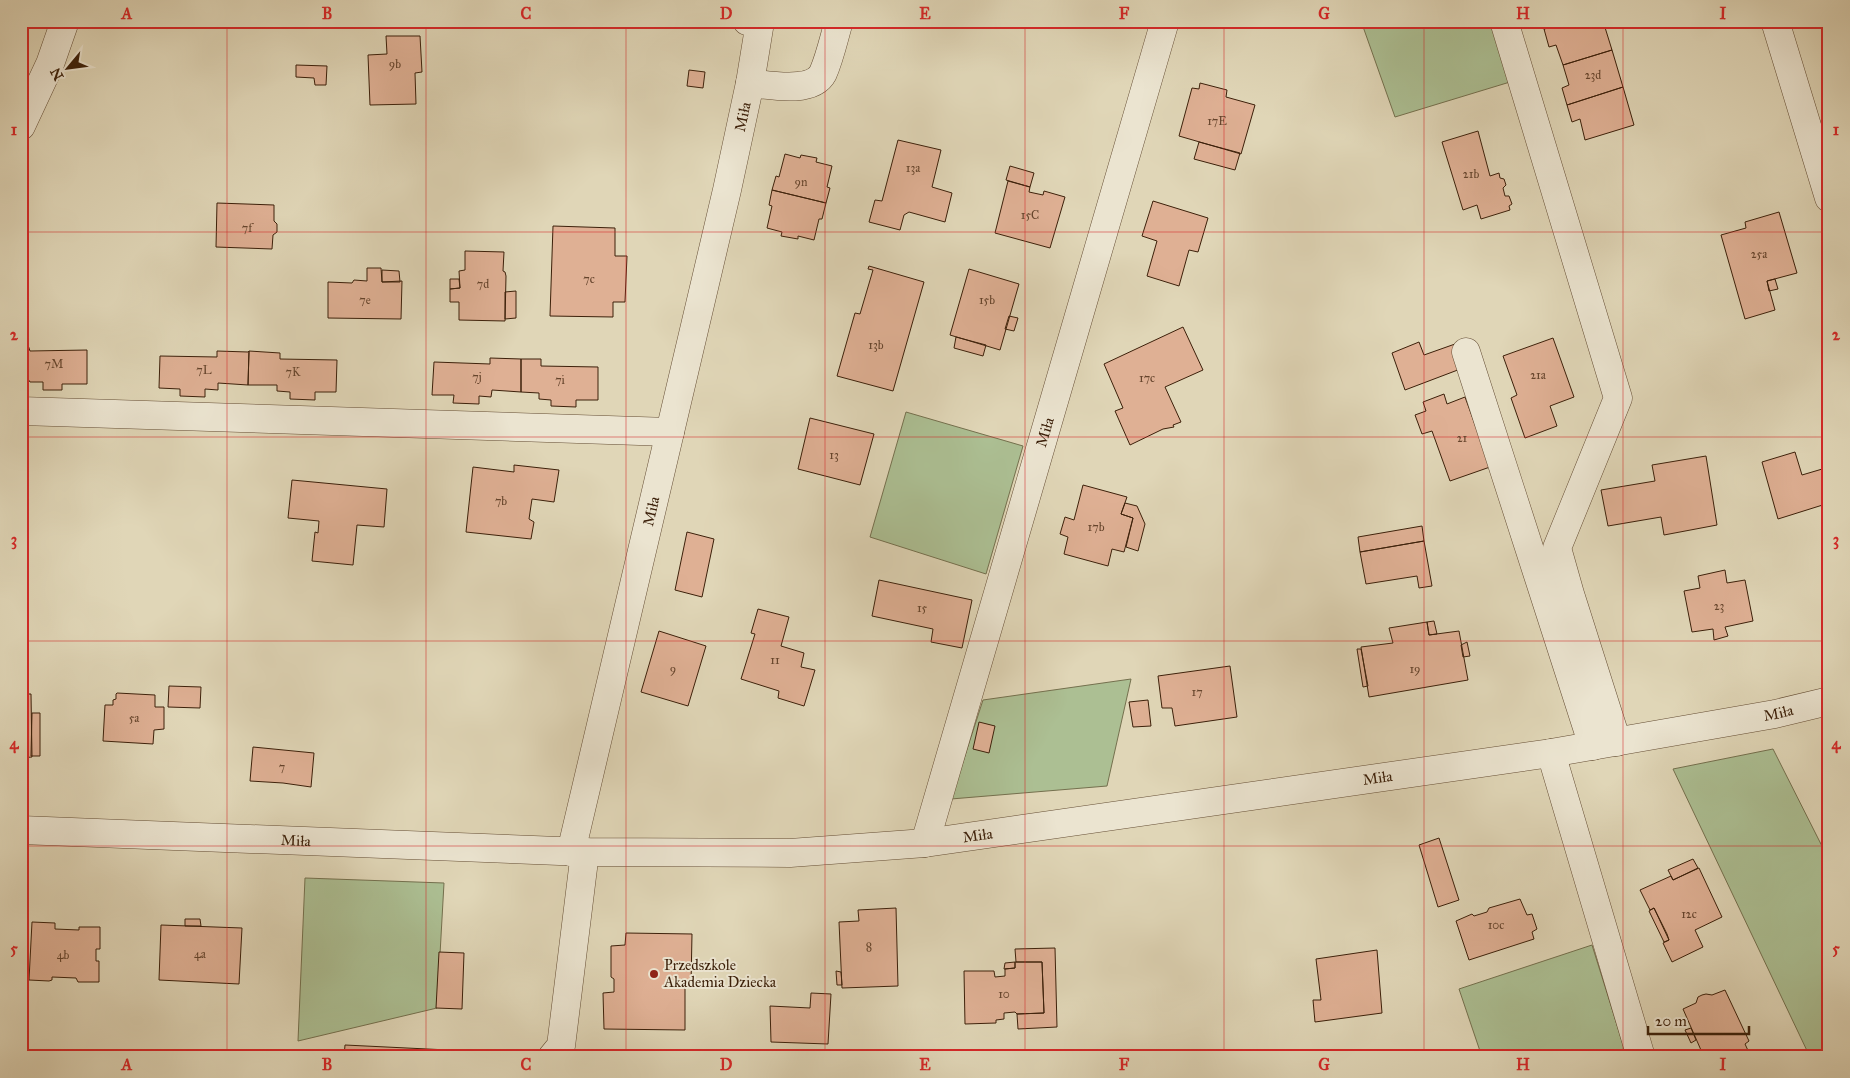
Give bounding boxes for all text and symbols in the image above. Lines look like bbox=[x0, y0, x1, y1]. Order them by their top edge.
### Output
text: A bbox=[121, 4, 133, 23]
text: B bbox=[322, 4, 332, 23]
text: C bbox=[521, 4, 532, 23]
text: D bbox=[720, 4, 733, 23]
text: E bbox=[919, 4, 931, 23]
text: F bbox=[1119, 4, 1130, 23]
text: G bbox=[1318, 4, 1330, 23]
text: H bbox=[1516, 4, 1530, 23]
text: I bbox=[1720, 4, 1727, 23]
north arrow bbox=[42, 42, 92, 92]
house number: 9b bbox=[389, 57, 401, 71]
text: N bbox=[47, 65, 67, 83]
house number: 23d bbox=[1585, 68, 1601, 82]
street label: Miła bbox=[731, 100, 755, 133]
house number: 17E bbox=[1207, 114, 1227, 128]
text: 1 bbox=[11, 120, 18, 139]
text: 1 bbox=[1833, 120, 1840, 139]
house number: 13a bbox=[906, 161, 921, 175]
house number: 21b bbox=[1463, 167, 1479, 181]
house number: 9n bbox=[795, 175, 808, 189]
house number: 15C bbox=[1021, 208, 1039, 222]
house number: 7f bbox=[242, 221, 254, 235]
house number: 25a bbox=[1751, 247, 1768, 261]
house number: 7c bbox=[583, 272, 595, 286]
house number: 7d bbox=[477, 277, 489, 291]
house number: 7e bbox=[359, 293, 371, 307]
house number: 15b bbox=[979, 293, 995, 307]
text: 2 bbox=[10, 325, 19, 344]
text: 2 bbox=[1832, 325, 1841, 344]
house number: 13b bbox=[868, 338, 884, 352]
house number: 7M bbox=[45, 357, 63, 371]
house number: 7L bbox=[196, 363, 212, 377]
house number: 7K bbox=[286, 365, 301, 379]
house number: 21a bbox=[1530, 368, 1547, 382]
house number: 7j bbox=[472, 370, 482, 384]
house number: 17c bbox=[1139, 371, 1155, 385]
house number: 7i bbox=[555, 373, 566, 387]
street label: Miła bbox=[1032, 415, 1058, 449]
house number: 21 bbox=[1457, 431, 1468, 445]
house number: 13 bbox=[829, 448, 839, 462]
house number: 7b bbox=[495, 494, 507, 508]
street label: Miła bbox=[639, 494, 664, 528]
house number: 17b bbox=[1088, 520, 1105, 534]
text: 3 bbox=[11, 530, 17, 550]
text: 3 bbox=[1833, 530, 1839, 550]
house number: 23 bbox=[1714, 599, 1725, 613]
house number: 15 bbox=[917, 601, 928, 615]
house number: 11 bbox=[770, 653, 780, 667]
house number: 9 bbox=[670, 662, 676, 676]
house number: 19 bbox=[1409, 662, 1421, 676]
house number: 17 bbox=[1191, 685, 1203, 699]
street label: Miła bbox=[1762, 701, 1796, 725]
house number: 5a bbox=[129, 711, 140, 725]
text: 4 bbox=[10, 734, 20, 754]
text: 4 bbox=[1832, 734, 1842, 754]
house number: 7 bbox=[279, 760, 285, 774]
street label: Miła bbox=[1361, 767, 1394, 789]
street label: Miła bbox=[962, 824, 994, 846]
street label: Miła bbox=[280, 831, 312, 850]
house number: 12c bbox=[1681, 907, 1697, 921]
house number: 10c bbox=[1488, 918, 1504, 932]
text: 5 bbox=[10, 939, 18, 958]
text: 5 bbox=[1832, 939, 1840, 958]
house number: 8 bbox=[866, 940, 872, 954]
house number: 4a bbox=[194, 947, 207, 961]
house number: 4b bbox=[57, 948, 69, 962]
place label: Przedszkole Akademia Dziecka bbox=[663, 956, 777, 991]
marker: Przedszkole Akademia Dziecka bbox=[648, 968, 660, 980]
house number: 10 bbox=[998, 987, 1010, 1001]
scale bar bbox=[1648, 1003, 1749, 1035]
text: 20 m bbox=[1655, 1012, 1687, 1030]
text: A bbox=[121, 1055, 133, 1074]
text: B bbox=[322, 1055, 332, 1074]
text: C bbox=[521, 1055, 532, 1074]
text: D bbox=[720, 1055, 733, 1074]
text: E bbox=[919, 1055, 931, 1074]
text: F bbox=[1119, 1055, 1130, 1074]
text: G bbox=[1318, 1055, 1330, 1074]
text: H bbox=[1516, 1055, 1530, 1074]
text: I bbox=[1720, 1055, 1727, 1074]

